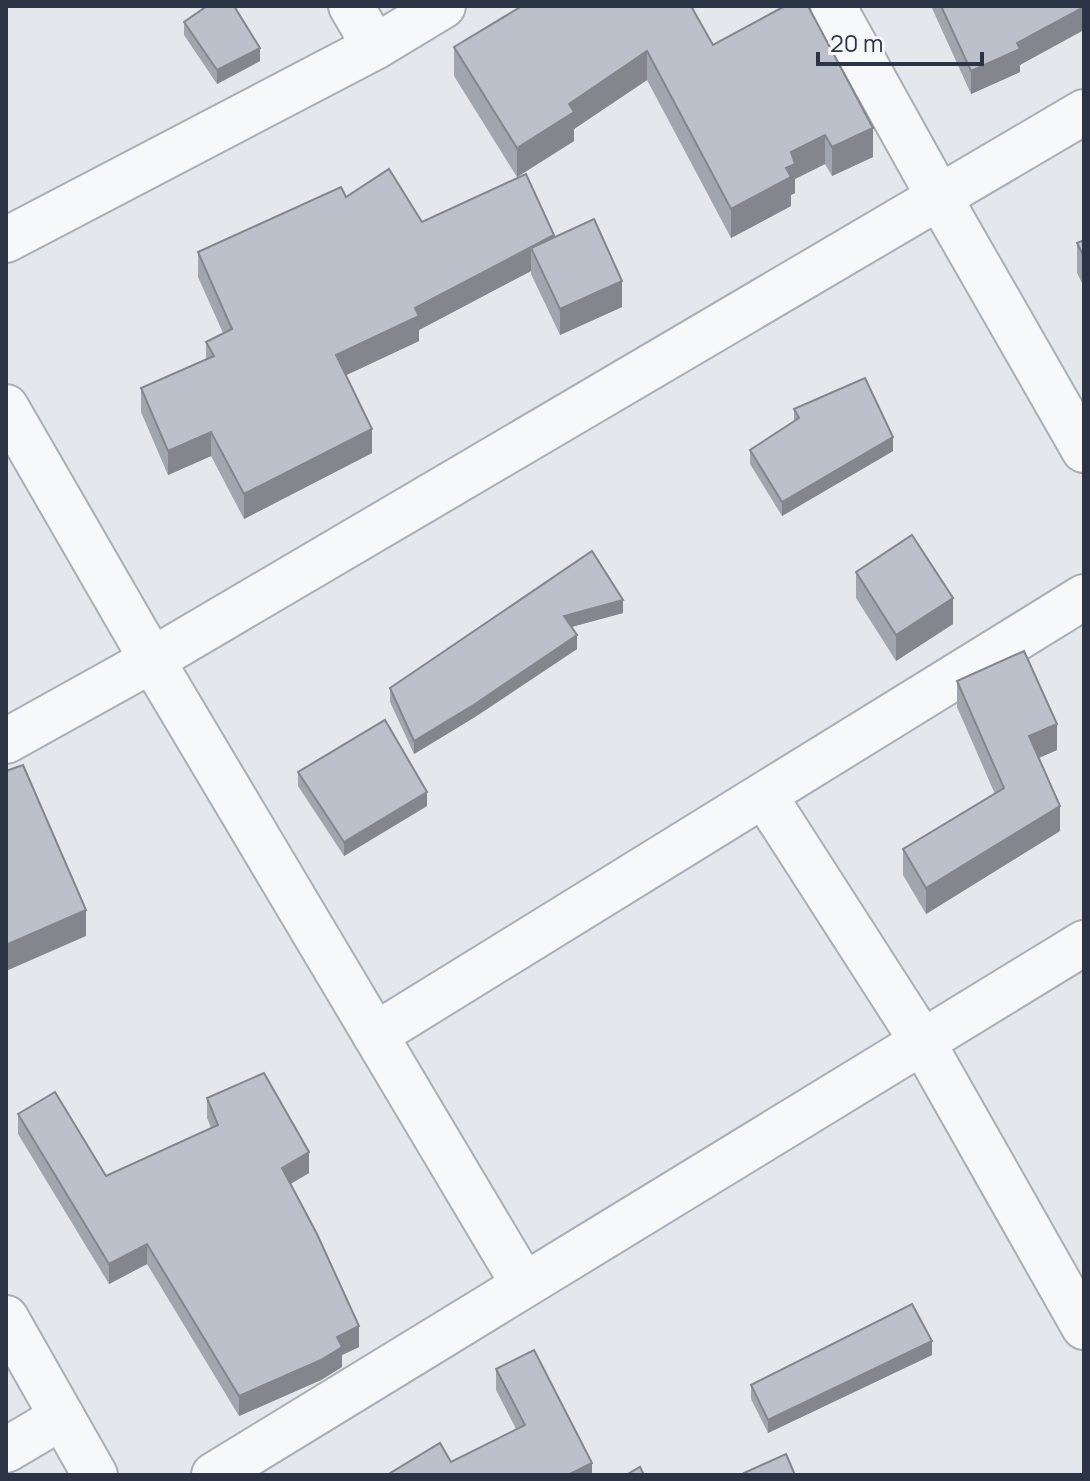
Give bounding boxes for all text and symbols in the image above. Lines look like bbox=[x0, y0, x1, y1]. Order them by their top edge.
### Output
scale bar bbox=[818, 16, 982, 66]
text: 20 m bbox=[830, 26, 883, 59]

